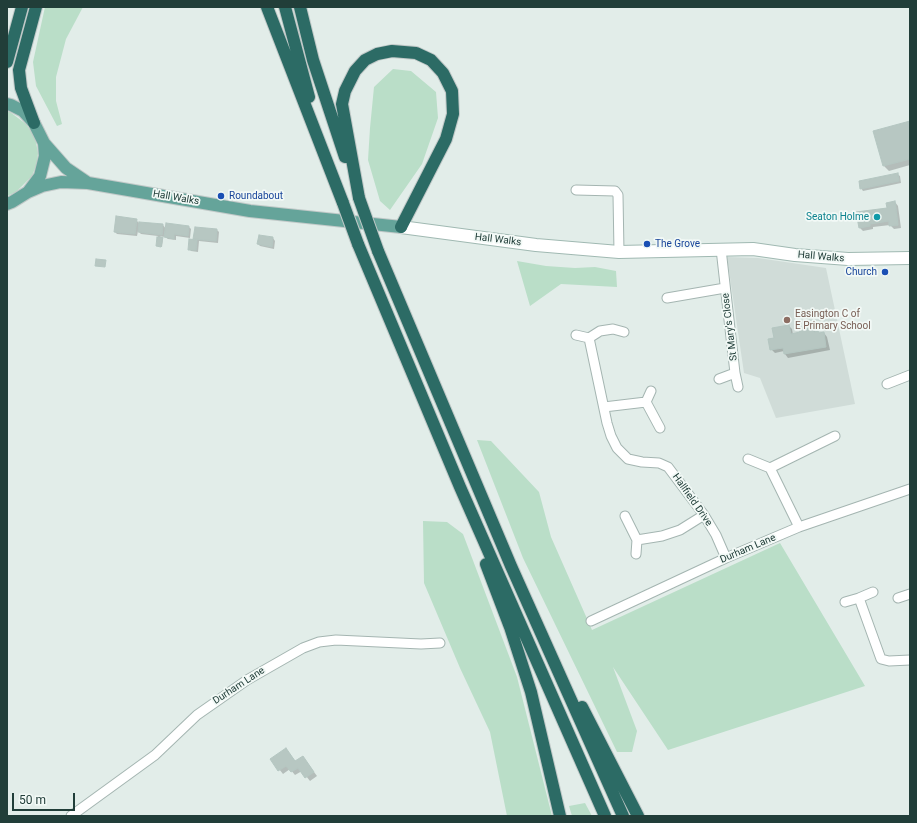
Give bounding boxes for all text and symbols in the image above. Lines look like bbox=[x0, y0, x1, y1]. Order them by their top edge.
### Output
street label: Hall Walks bbox=[152, 188, 200, 208]
place label: Roundabout bbox=[229, 190, 283, 202]
marker: Roundabout bbox=[216, 191, 226, 201]
place label: Seaton Holme bbox=[806, 211, 869, 223]
marker: Seaton Holme bbox=[872, 212, 882, 222]
street label: Hall Walks bbox=[474, 231, 522, 249]
place label: The Grove bbox=[655, 238, 700, 250]
marker: The Grove bbox=[642, 239, 652, 249]
street label: Hall Walks bbox=[797, 249, 845, 265]
place label: Church bbox=[845, 266, 877, 278]
marker: Church bbox=[880, 267, 890, 277]
street label: St Mary's Close bbox=[720, 292, 740, 362]
place label: Easington C of E Primary School bbox=[795, 308, 871, 332]
marker: Easington C of E Primary School bbox=[782, 315, 792, 325]
street label: Hallfield Drive bbox=[670, 471, 714, 529]
street label: Durham Lane bbox=[718, 532, 778, 566]
street label: Durham Lane bbox=[211, 665, 267, 707]
scale bar bbox=[14, 785, 77, 811]
text: 50 m bbox=[19, 793, 46, 807]

